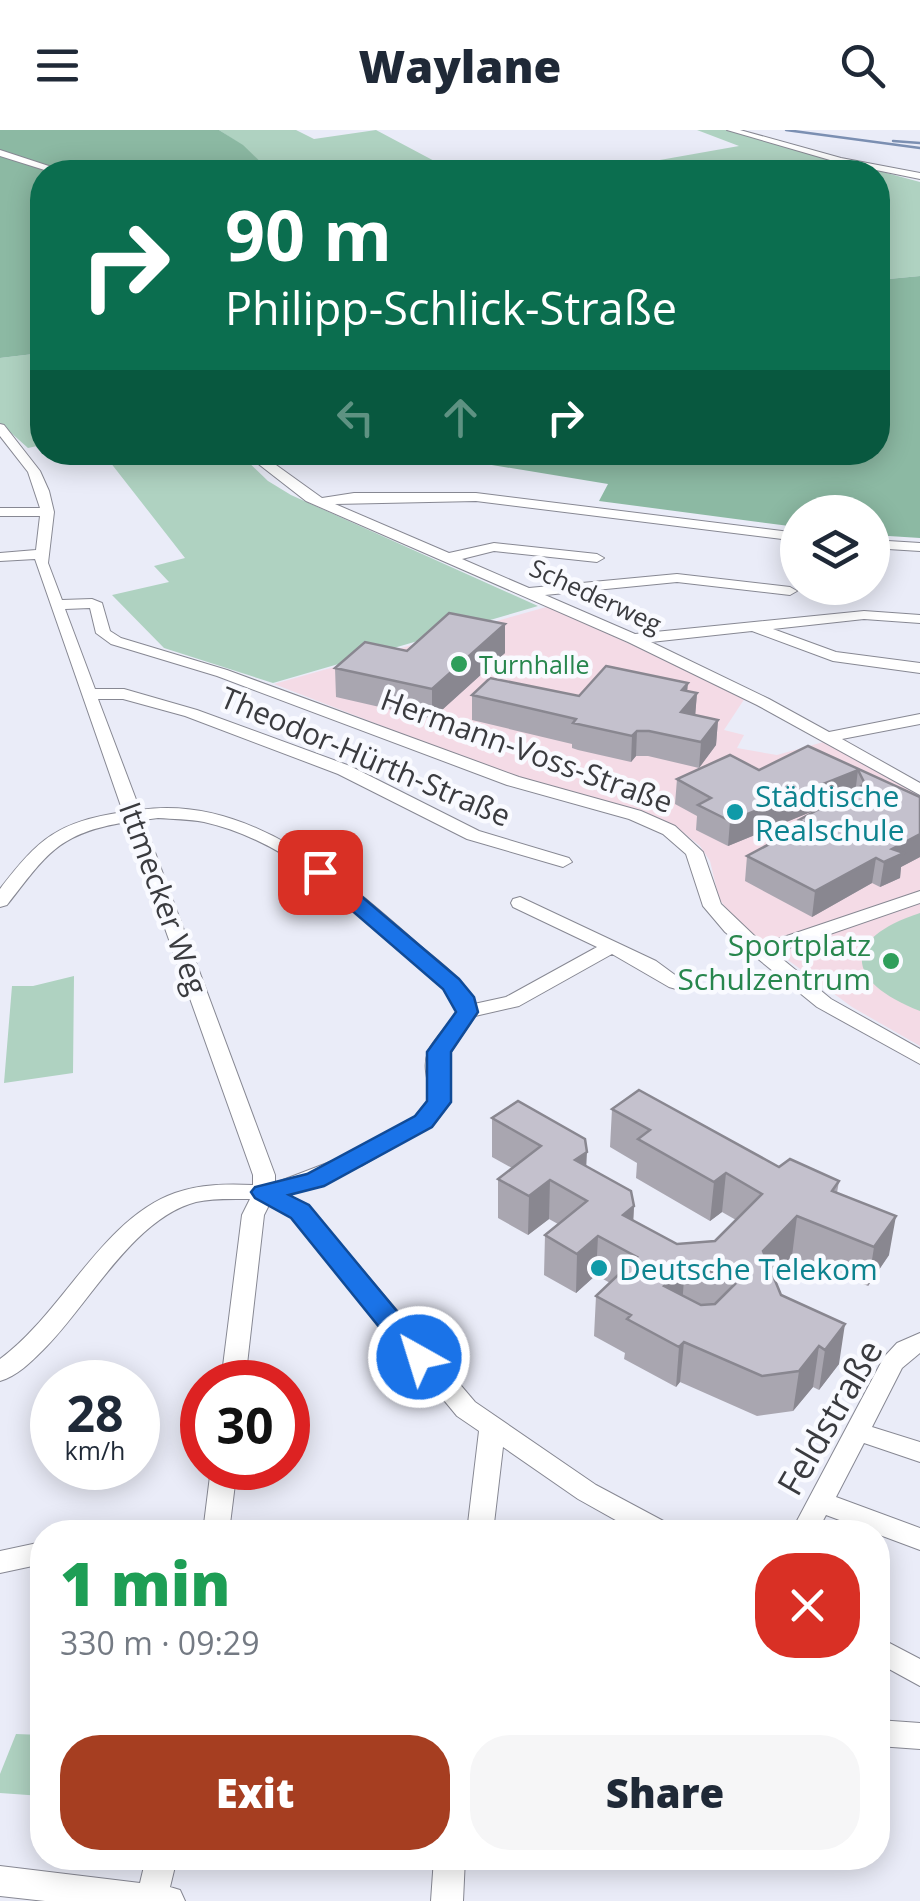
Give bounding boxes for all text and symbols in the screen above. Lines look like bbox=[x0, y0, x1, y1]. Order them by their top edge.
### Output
text: Waylane bbox=[359, 35, 561, 96]
icon: menu bbox=[30, 38, 85, 93]
icon: search bbox=[835, 38, 890, 93]
text: 90 m bbox=[225, 186, 392, 282]
icon: right bbox=[60, 200, 190, 330]
text: Philipp-Schlick-Straße bbox=[225, 277, 677, 338]
icon: left bbox=[328, 390, 383, 445]
icon: ahead bbox=[433, 390, 488, 445]
icon: right bbox=[538, 390, 593, 445]
map controls bbox=[780, 495, 890, 605]
button: layers bbox=[780, 495, 890, 605]
street label: Schederweg bbox=[525, 550, 668, 641]
place label: Turnhalle bbox=[479, 647, 590, 681]
marker: Turnhalle bbox=[448, 653, 470, 675]
street label: Theodor-Hürth-Straße bbox=[215, 676, 517, 836]
street label: Hermann-Voss-Straße bbox=[375, 678, 679, 822]
place label: Städtische Realschule bbox=[755, 775, 905, 850]
street label: Ittmecker Weg bbox=[110, 796, 218, 1000]
marker: Städtische Realschule bbox=[724, 801, 746, 823]
pin bbox=[278, 830, 363, 915]
icon: arrive bbox=[293, 845, 348, 900]
place label: Sportplatz Schulzentrum bbox=[677, 924, 871, 999]
marker: Sportplatz Schulzentrum bbox=[880, 950, 902, 972]
place label: Deutsche Telekom bbox=[619, 1248, 878, 1289]
marker: Deutsche Telekom bbox=[588, 1257, 610, 1279]
position arrow bbox=[367, 1305, 471, 1409]
street label: Feldstraße bbox=[766, 1331, 892, 1503]
speed limit sign: 30 bbox=[180, 1360, 310, 1490]
text: 28 bbox=[66, 1379, 124, 1447]
text: km/h bbox=[65, 1433, 125, 1467]
text: 1 min bbox=[60, 1542, 230, 1624]
button: close bbox=[755, 1553, 860, 1658]
text: 330 m · 09:29 bbox=[60, 1621, 259, 1664]
button: Exit bbox=[60, 1735, 450, 1850]
button: Share bbox=[470, 1735, 860, 1850]

